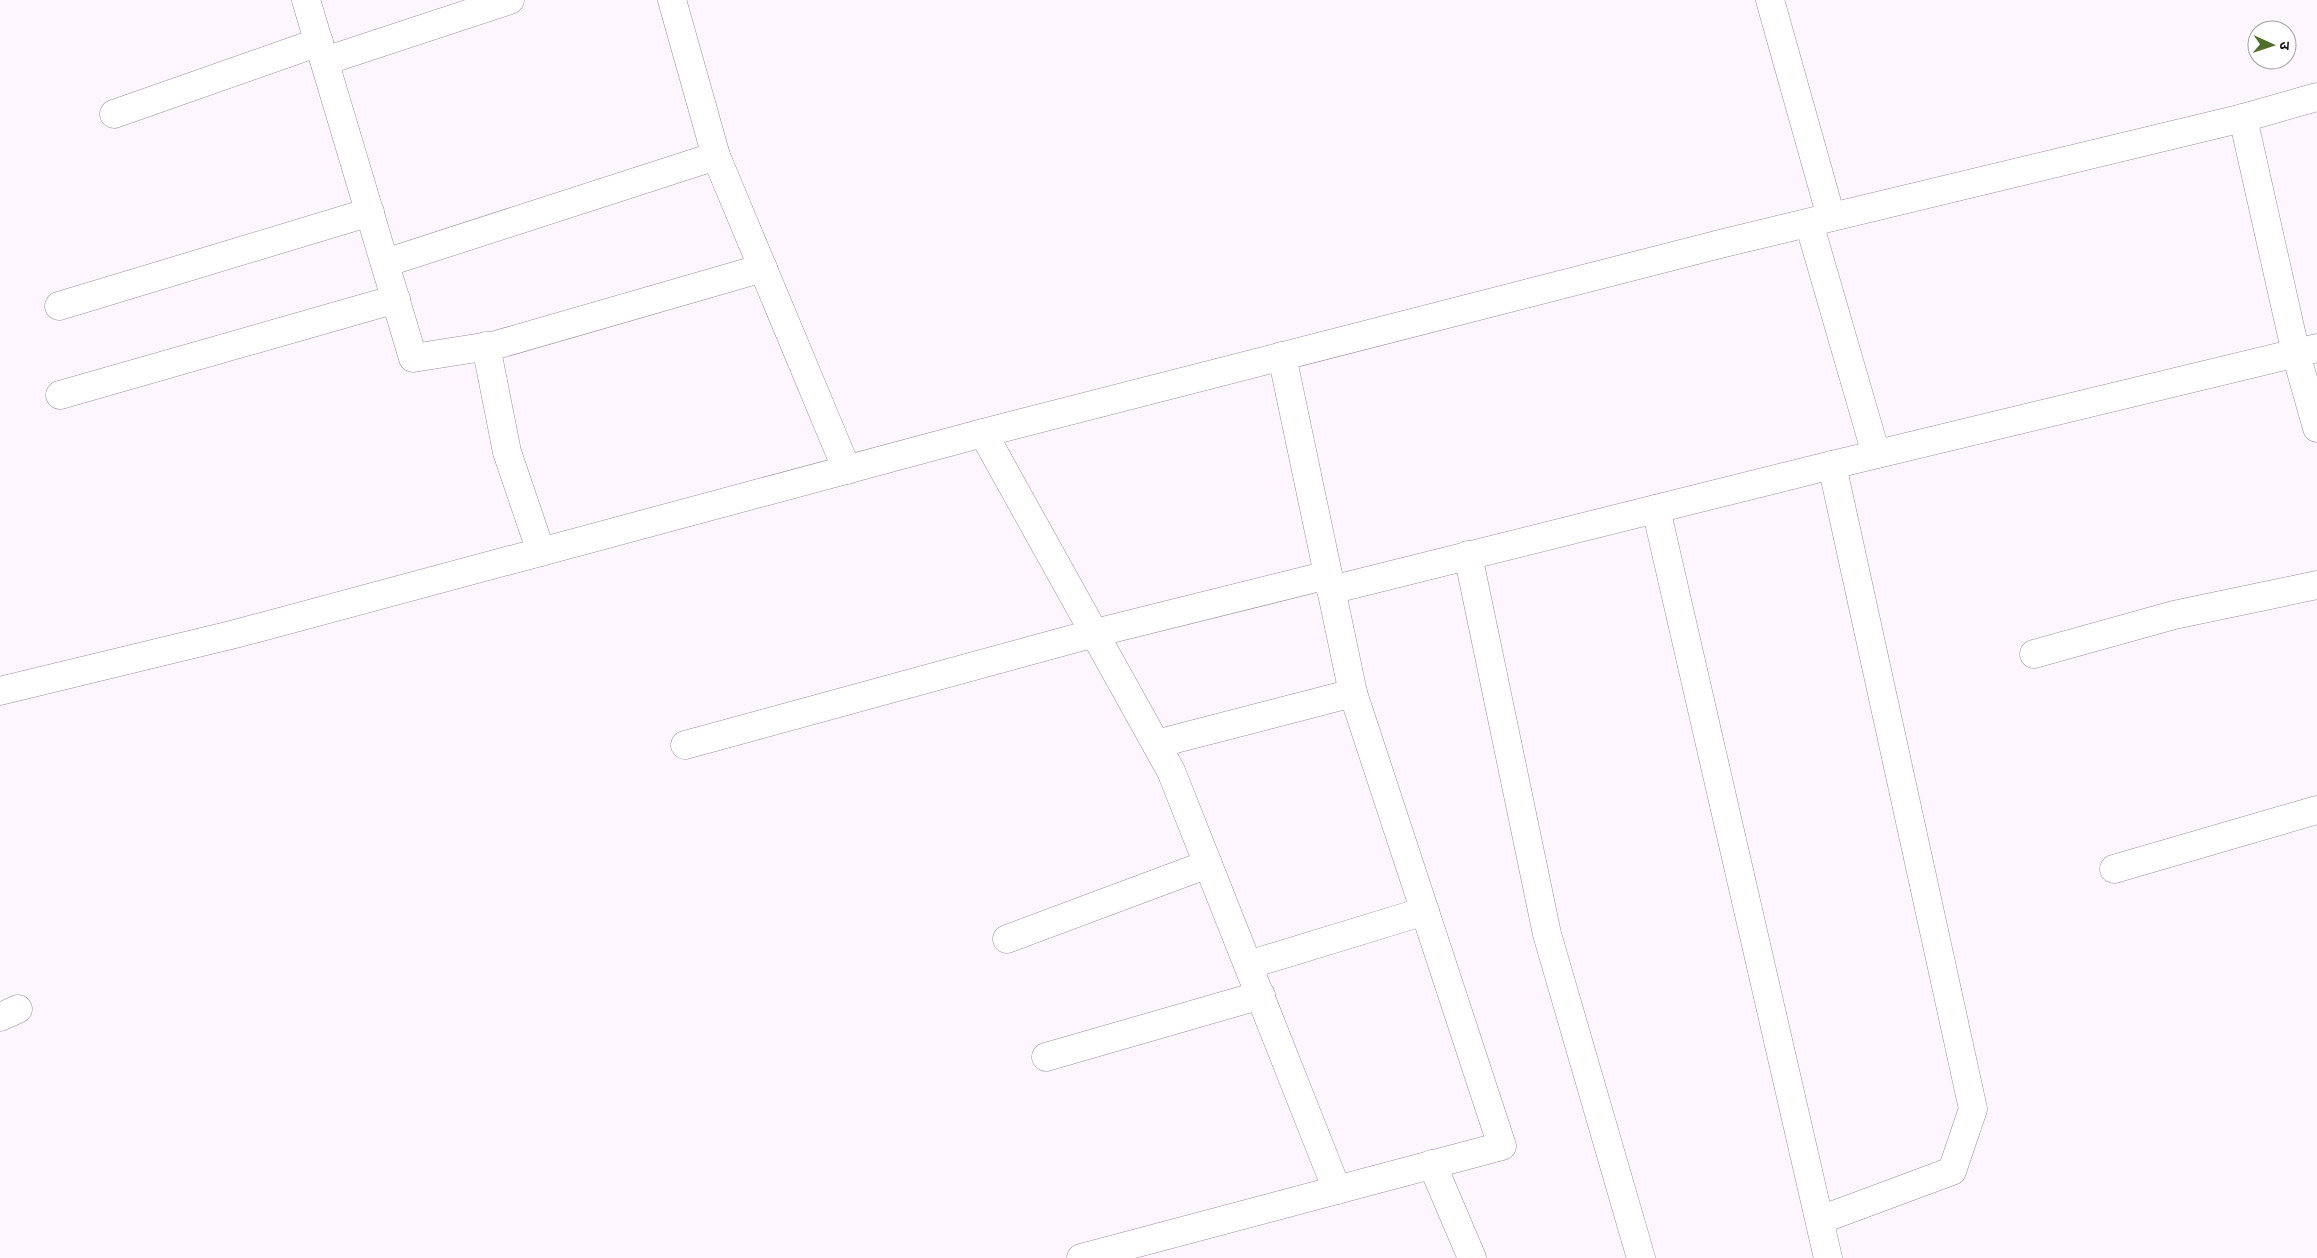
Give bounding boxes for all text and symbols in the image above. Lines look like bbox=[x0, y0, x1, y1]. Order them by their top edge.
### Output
north arrow bbox=[2247, 20, 2297, 70]
text: उ bbox=[2276, 41, 2294, 51]

